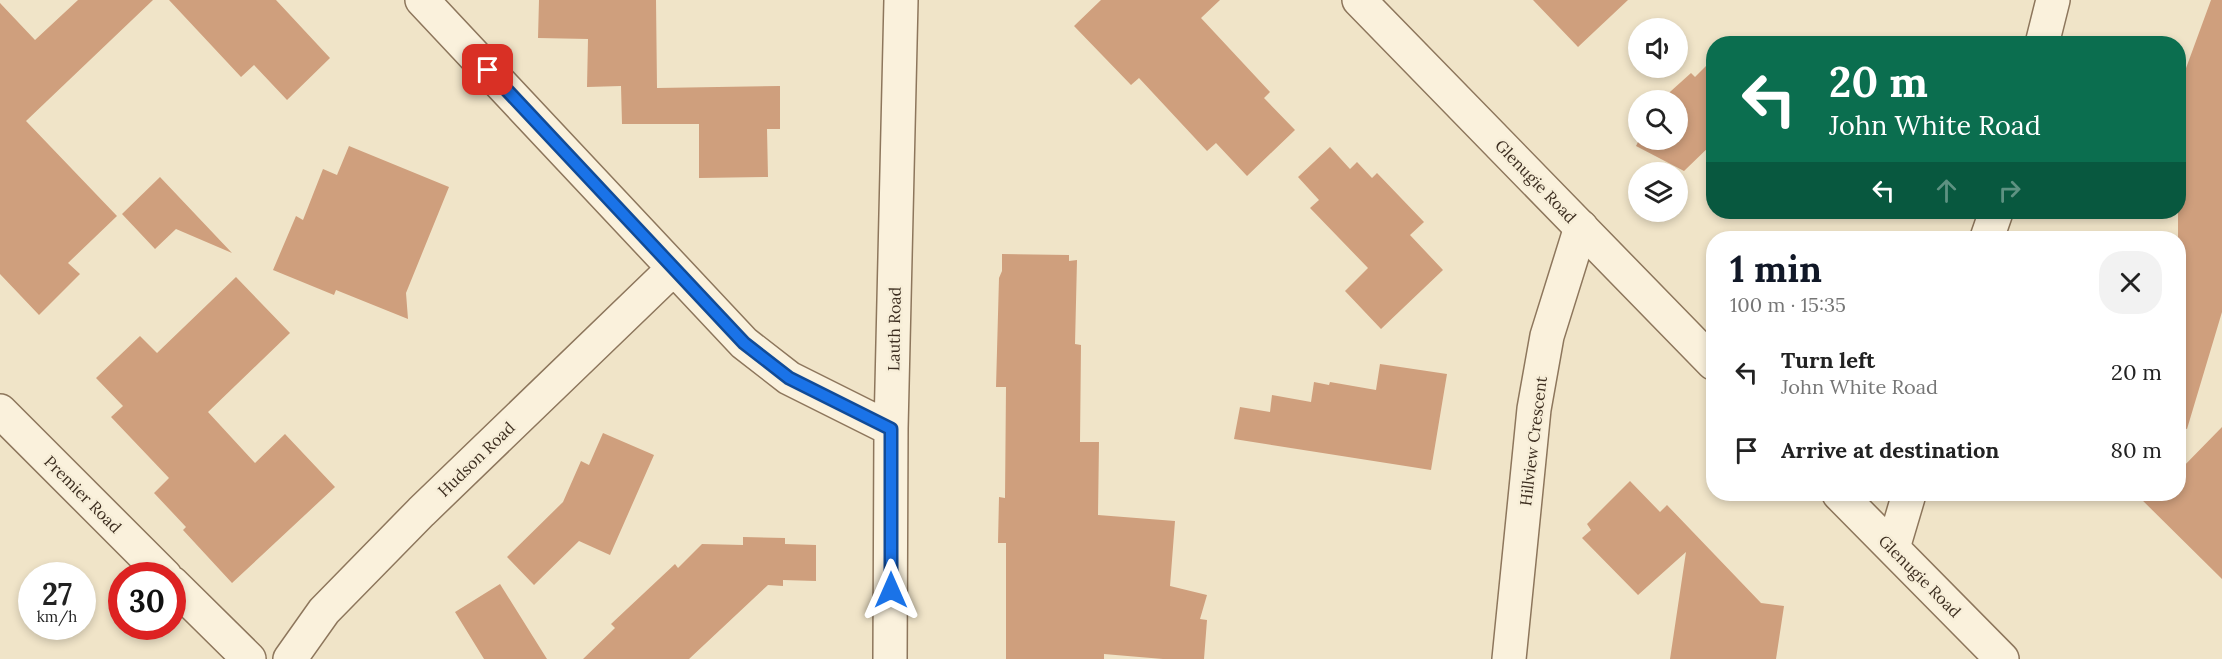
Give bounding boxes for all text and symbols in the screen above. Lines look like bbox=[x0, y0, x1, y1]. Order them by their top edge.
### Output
map controls bbox=[1628, 18, 1688, 222]
button: sound bbox=[1628, 18, 1688, 78]
pin bbox=[462, 44, 513, 95]
icon: arrive bbox=[471, 53, 504, 86]
text: 20 m bbox=[1829, 55, 1928, 109]
icon: left bbox=[1730, 60, 1808, 138]
button: search bbox=[1628, 90, 1688, 150]
text: John White Road bbox=[1829, 108, 2041, 142]
street label: Glenugie Road bbox=[1491, 135, 1581, 227]
button: layers bbox=[1628, 162, 1688, 222]
icon: left bbox=[1867, 174, 1900, 207]
icon: ahead bbox=[1930, 174, 1963, 207]
icon: right bbox=[1993, 174, 2026, 207]
text: 1 min bbox=[1730, 246, 1822, 292]
button: close bbox=[2099, 251, 2162, 314]
street label: Lauth Road bbox=[883, 286, 905, 371]
text: 100 m · 15:35 bbox=[1730, 292, 1846, 317]
text: Turn left bbox=[1781, 346, 1875, 374]
icon: left bbox=[1730, 356, 1763, 389]
text: 20 m bbox=[2111, 358, 2162, 386]
street label: Hillview Crescent bbox=[1515, 374, 1551, 507]
text: John White Road bbox=[1781, 374, 1938, 399]
street label: Hudson Road bbox=[433, 417, 519, 501]
icon: arrive bbox=[1730, 434, 1763, 467]
text: Arrive at destination bbox=[1781, 436, 1999, 464]
text: 80 m bbox=[2111, 436, 2162, 464]
street label: Premier Road bbox=[40, 451, 126, 537]
street label: Glenugie Road bbox=[1875, 531, 1966, 622]
position arrow bbox=[859, 558, 923, 622]
speed limit sign: 30 bbox=[108, 562, 186, 640]
text: 27 bbox=[42, 575, 72, 613]
text: km/h bbox=[37, 607, 77, 626]

